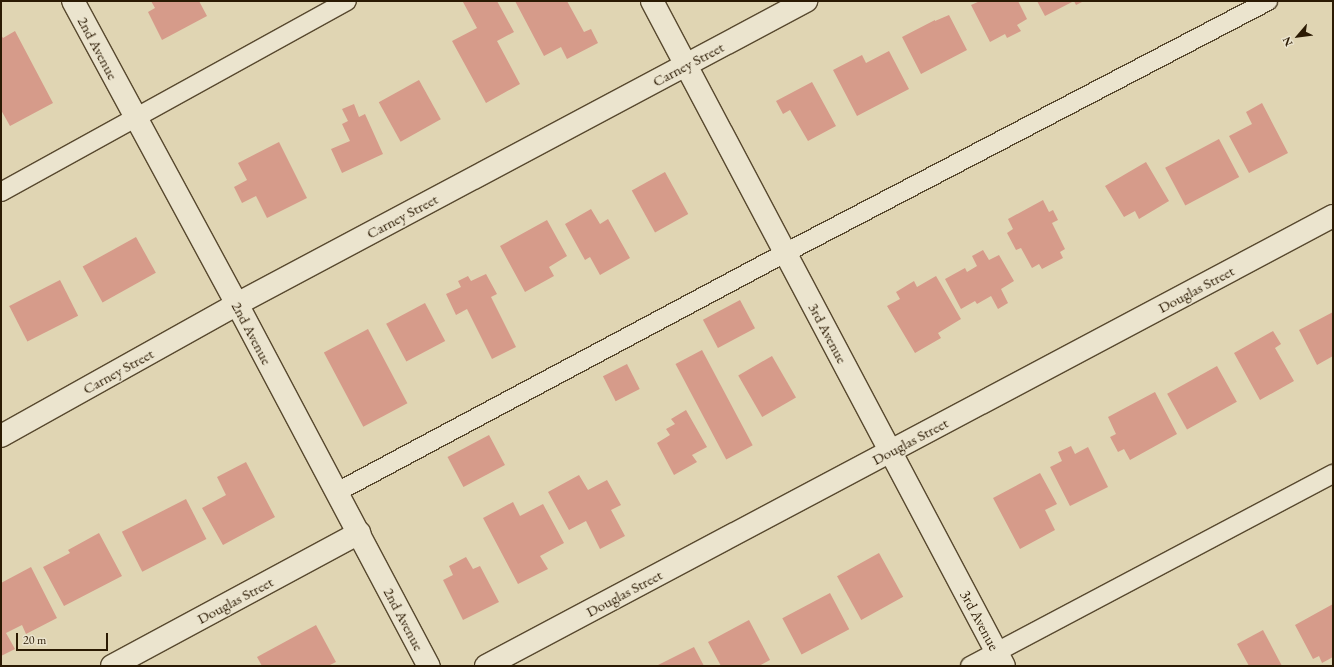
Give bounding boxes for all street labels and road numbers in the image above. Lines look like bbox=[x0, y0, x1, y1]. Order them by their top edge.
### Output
street label: 2nd Avenue bbox=[74, 13, 122, 83]
street label: Carney Street bbox=[649, 38, 727, 90]
street label: Carney Street bbox=[363, 190, 441, 242]
street label: Douglas Street bbox=[1155, 261, 1237, 317]
street label: 2nd Avenue bbox=[228, 298, 276, 368]
street label: 3rd Avenue bbox=[805, 300, 851, 366]
street label: Carney Street bbox=[80, 344, 156, 398]
street label: Douglas Street bbox=[869, 413, 951, 469]
street label: Douglas Street bbox=[583, 565, 665, 621]
street label: Douglas Street bbox=[194, 572, 276, 628]
street label: 2nd Avenue bbox=[380, 584, 428, 654]
street label: 3rd Avenue bbox=[957, 587, 1003, 653]

